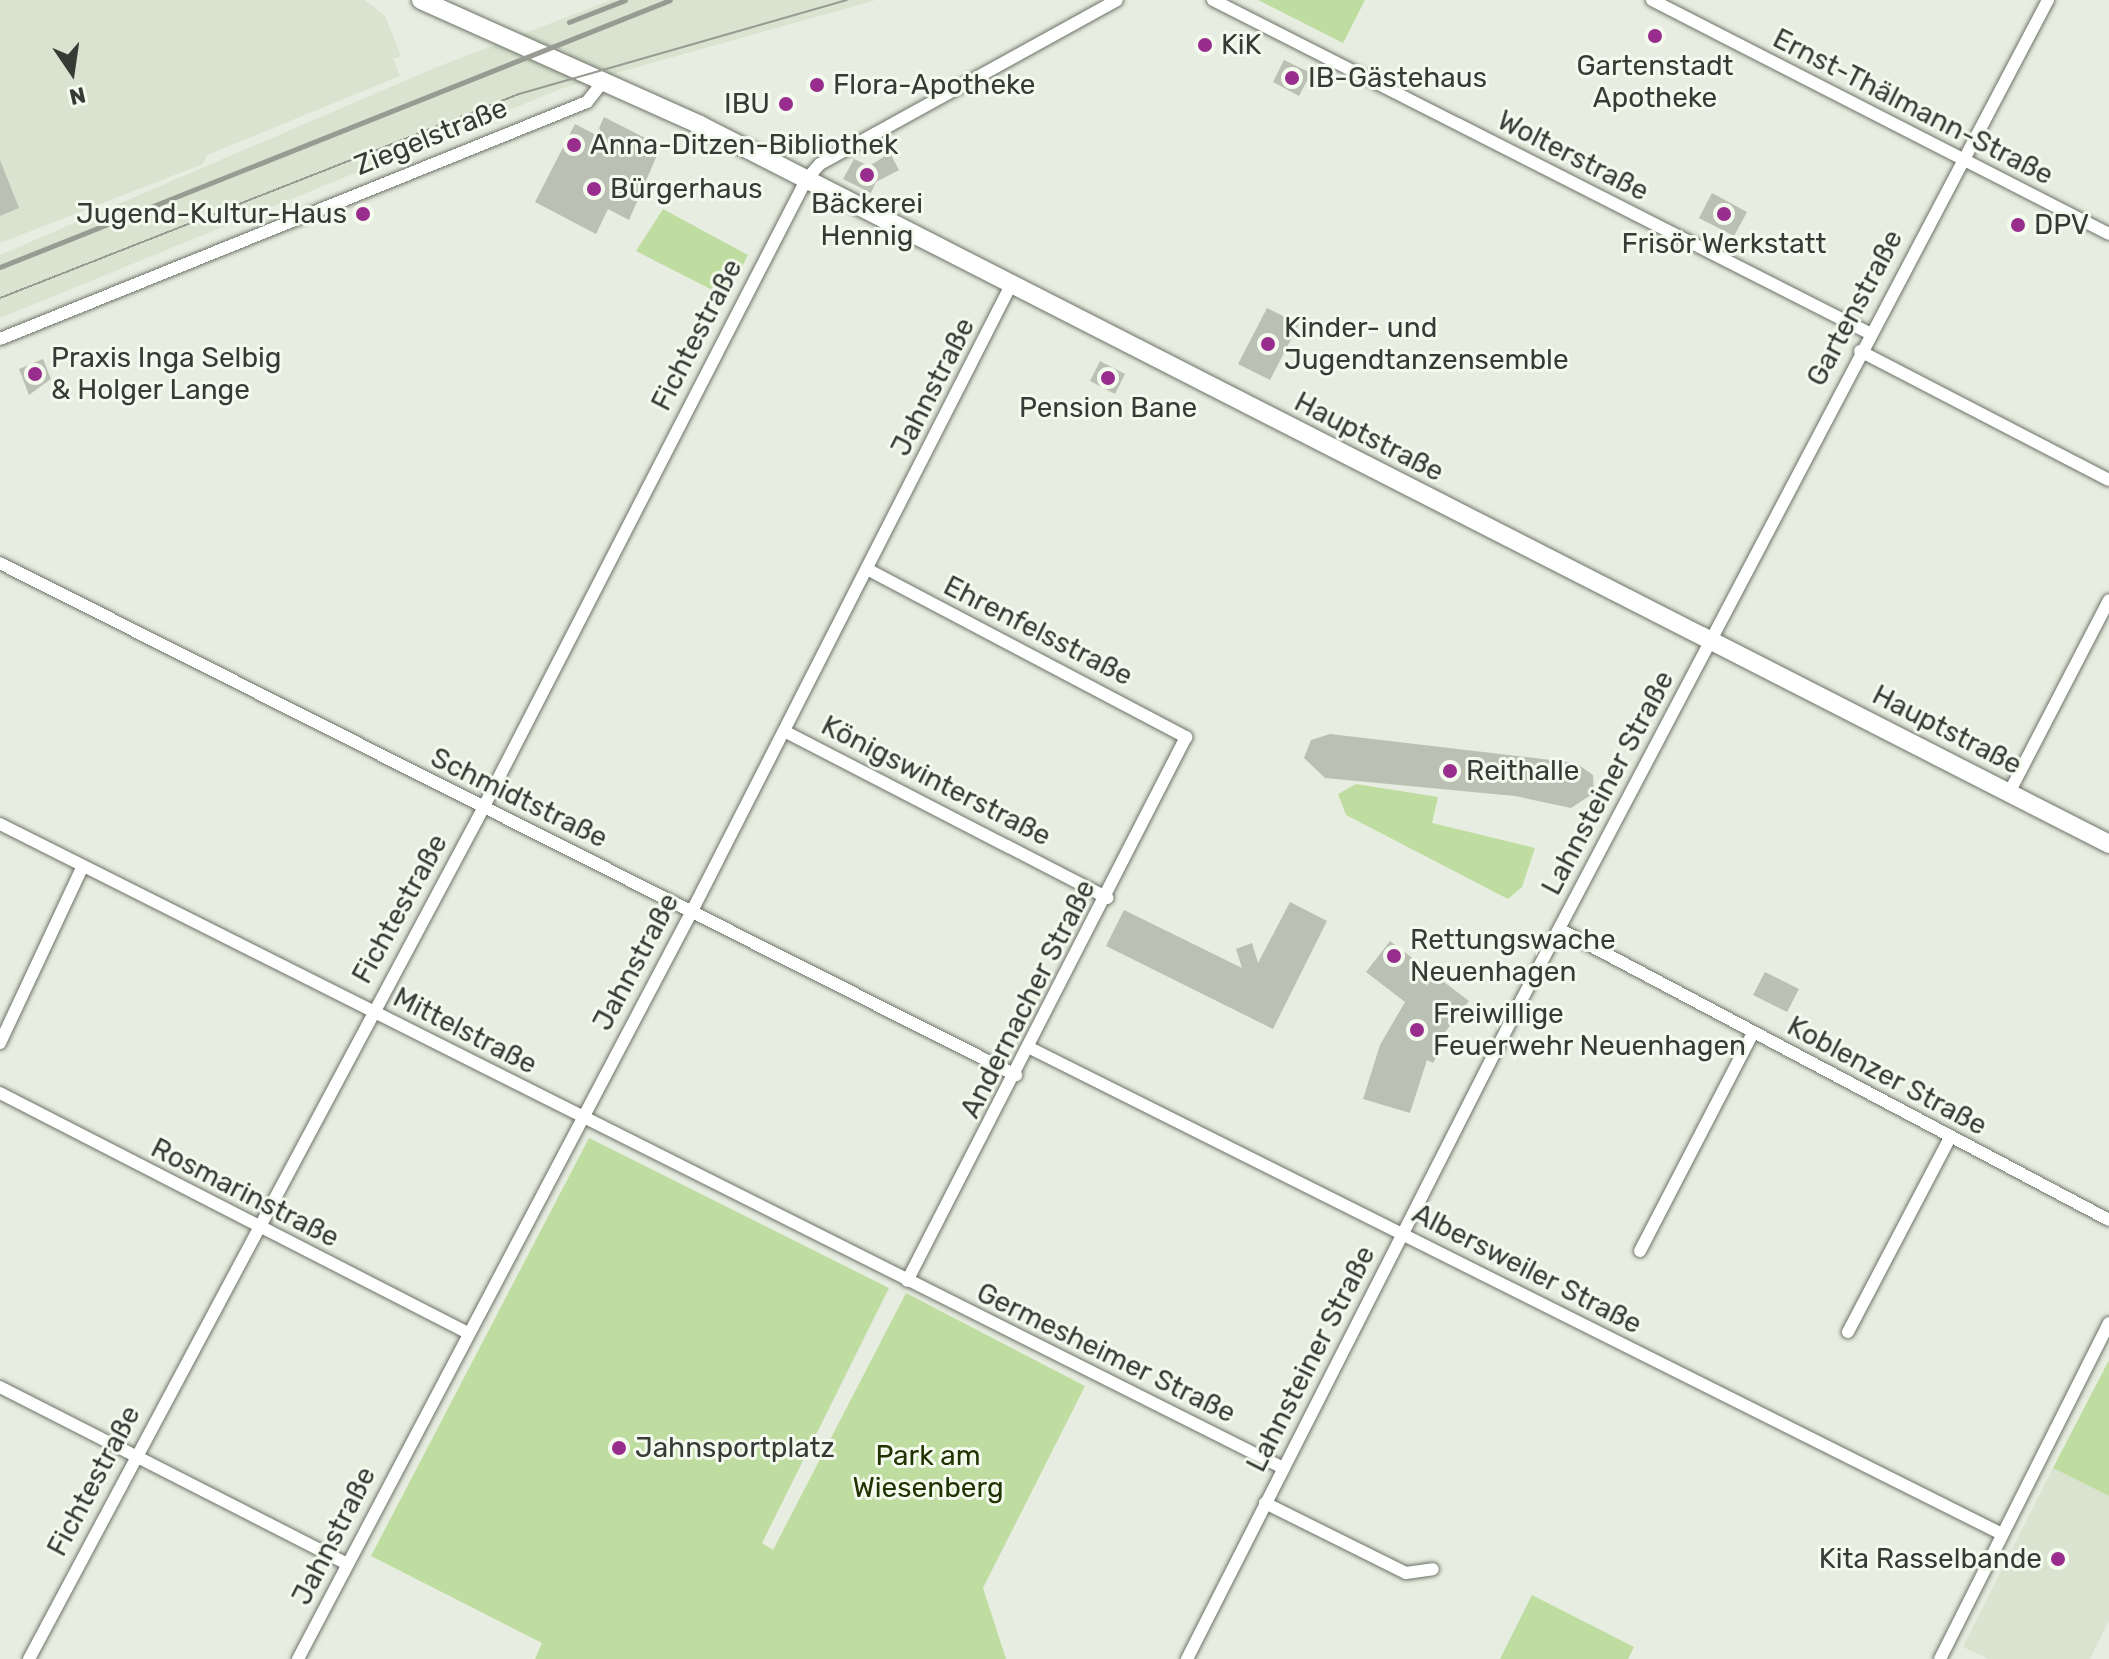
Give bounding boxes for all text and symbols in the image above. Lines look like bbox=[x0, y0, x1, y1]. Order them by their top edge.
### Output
street label: Ernst-Thälmann-Straße bbox=[1767, 22, 2059, 192]
marker: Gartenstadt Apotheke bbox=[1646, 27, 1664, 45]
place label: KiK bbox=[1221, 28, 1261, 62]
north arrow bbox=[32, 32, 112, 112]
marker: KiK bbox=[1196, 36, 1214, 54]
place label: Gartenstadt Apotheke bbox=[1576, 49, 1734, 115]
place label: IB-Gästehaus bbox=[1308, 61, 1487, 95]
place label: Flora-Apotheke bbox=[833, 68, 1036, 102]
marker: IB-Gästehaus bbox=[1283, 69, 1301, 87]
marker: Flora-Apotheke bbox=[808, 76, 826, 94]
text: N bbox=[67, 81, 88, 111]
place label: IBU bbox=[724, 87, 770, 121]
street label: Ziegelstraße bbox=[350, 91, 512, 183]
marker: IBU bbox=[777, 95, 795, 113]
street label: Wolterstraße bbox=[1492, 104, 1654, 208]
place label: Anna-Ditzen-Bibliothek bbox=[590, 128, 898, 162]
marker: Anna-Ditzen-Bibliothek bbox=[565, 136, 583, 154]
marker: Bäckerei Hennig bbox=[858, 166, 876, 184]
place label: Bürgerhaus bbox=[610, 172, 763, 206]
marker: Bürgerhaus bbox=[585, 180, 603, 198]
place label: Bäckerei Hennig bbox=[811, 187, 923, 253]
place label: Jugend-Kultur-Haus bbox=[76, 197, 347, 231]
marker: Jugend-Kultur-Haus bbox=[354, 205, 372, 223]
marker: Frisör Werkstatt bbox=[1715, 205, 1733, 223]
place label: DPV bbox=[2034, 208, 2089, 242]
marker: DPV bbox=[2009, 216, 2027, 234]
street label: Gartenstraße bbox=[1800, 224, 1910, 392]
place label: Frisör Werkstatt bbox=[1621, 227, 1827, 261]
street label: Fichtestraße bbox=[645, 254, 749, 416]
place label: Kinder- und Jugendtanzensemble bbox=[1284, 311, 1569, 377]
street label: Jahnstraße bbox=[884, 312, 982, 462]
marker: Kinder- und Jugendtanzensemble bbox=[1259, 335, 1277, 353]
place label: Praxis Inga Selbig & Holger Lange bbox=[51, 341, 282, 407]
marker: Praxis Inga Selbig & Holger Lange bbox=[26, 365, 44, 383]
marker: Pension Bane bbox=[1099, 369, 1117, 387]
street label: Hauptstraße bbox=[1289, 385, 1449, 489]
place label: Pension Bane bbox=[1019, 391, 1197, 425]
street label: Ehrenfelsstraße bbox=[938, 569, 1138, 693]
street label: Lahnsteiner Straße bbox=[1535, 665, 1681, 901]
street label: Hauptstraße bbox=[1867, 678, 2027, 782]
street label: Königswinterstraße bbox=[816, 709, 1056, 853]
street label: Schmidtstraße bbox=[425, 741, 613, 855]
place label: Reithalle bbox=[1466, 754, 1579, 788]
marker: Reithalle bbox=[1441, 762, 1459, 780]
street label: Fichtestraße bbox=[345, 829, 455, 989]
street label: Andernacher Straße bbox=[953, 874, 1103, 1124]
street label: Jahnstraße bbox=[586, 888, 686, 1036]
place label: Rettungswache Neuenhagen bbox=[1410, 923, 1616, 989]
marker: Rettungswache Neuenhagen bbox=[1385, 947, 1403, 965]
street label: Mittelstraße bbox=[388, 980, 542, 1082]
place label: Freiwillige Feuerwehr Neuenhagen bbox=[1433, 997, 1747, 1063]
street label: Koblenzer Straße bbox=[1781, 1009, 1993, 1143]
marker: Freiwillige Feuerwehr Neuenhagen bbox=[1408, 1021, 1426, 1039]
street label: Rosmarinstraße bbox=[145, 1131, 345, 1255]
street label: Albersweiler Straße bbox=[1407, 1197, 1647, 1341]
street label: Lahnsteiner Straße bbox=[1239, 1240, 1383, 1478]
street label: Germesheimer Straße bbox=[971, 1276, 1241, 1430]
street label: Fichtestraße bbox=[40, 1400, 148, 1562]
place label: Jahnsportplatz bbox=[635, 1431, 835, 1465]
marker: Jahnsportplatz bbox=[610, 1439, 628, 1457]
park label: Park am Wiesenberg bbox=[852, 1439, 1004, 1505]
street label: Jahnstraße bbox=[285, 1461, 383, 1611]
place label: Kita Rasselbande bbox=[1819, 1542, 2042, 1576]
marker: Kita Rasselbande bbox=[2049, 1550, 2067, 1568]

